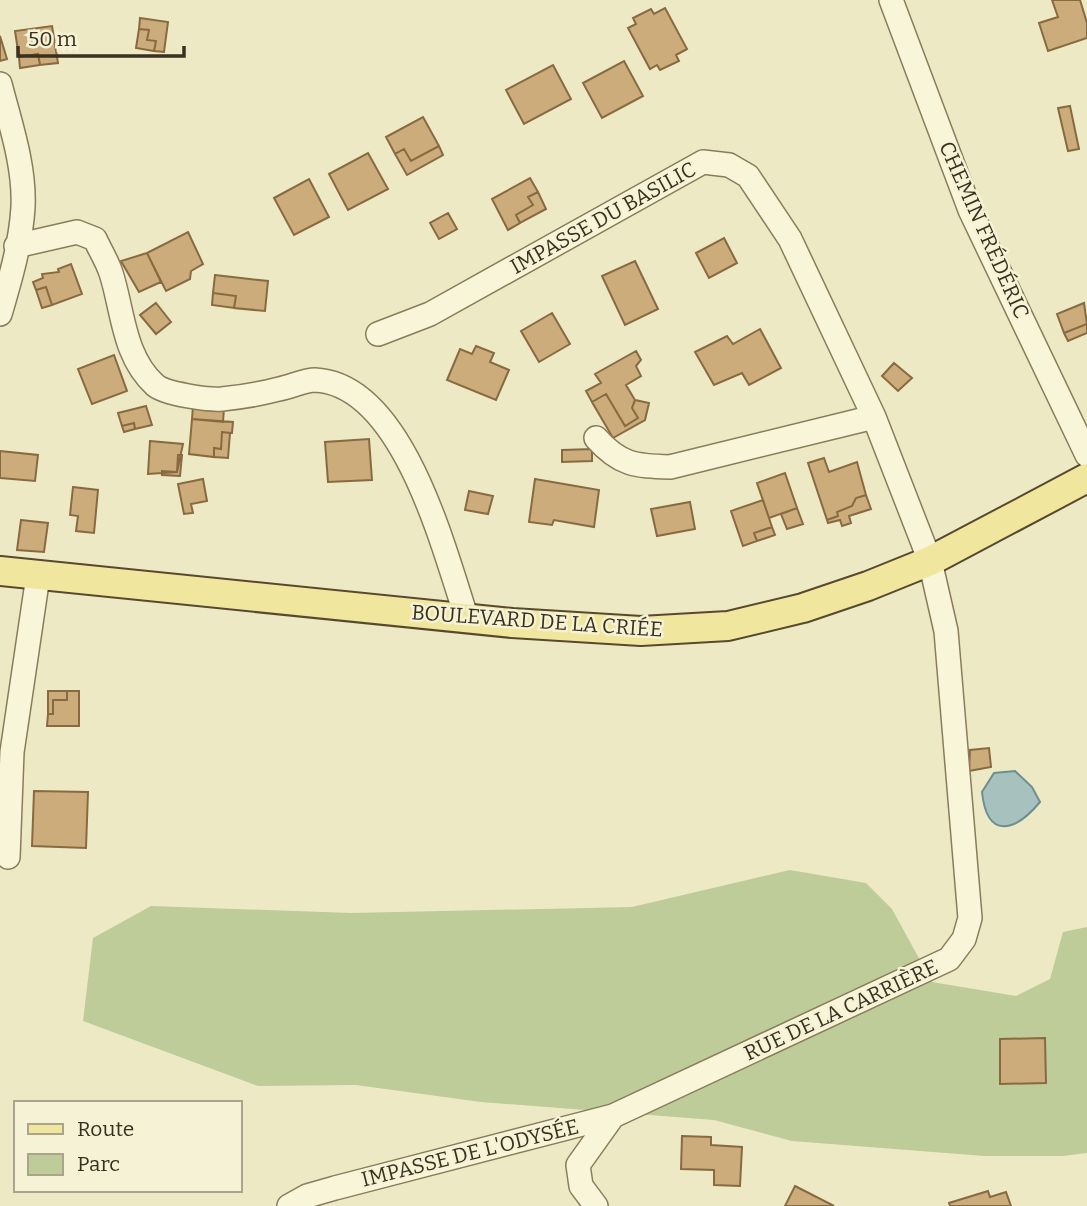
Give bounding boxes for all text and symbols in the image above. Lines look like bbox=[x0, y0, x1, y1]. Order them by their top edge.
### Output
scale bar bbox=[18, 14, 184, 58]
text: 50 m bbox=[28, 26, 77, 52]
street label: CHEMIN FRÉDÉRIC bbox=[933, 137, 1035, 323]
street label: IMPASSE DU BASILIC bbox=[506, 156, 700, 280]
street label: BOULEVARD DE LA CRIÉE bbox=[410, 599, 664, 643]
street label: RUE DE LA CARRIÈRE bbox=[740, 954, 942, 1066]
legend bbox=[14, 1101, 242, 1192]
street label: IMPASSE DE L'ODYSÉE bbox=[359, 1113, 581, 1193]
text: Route bbox=[77, 1116, 134, 1142]
text: Parc bbox=[77, 1151, 120, 1177]

